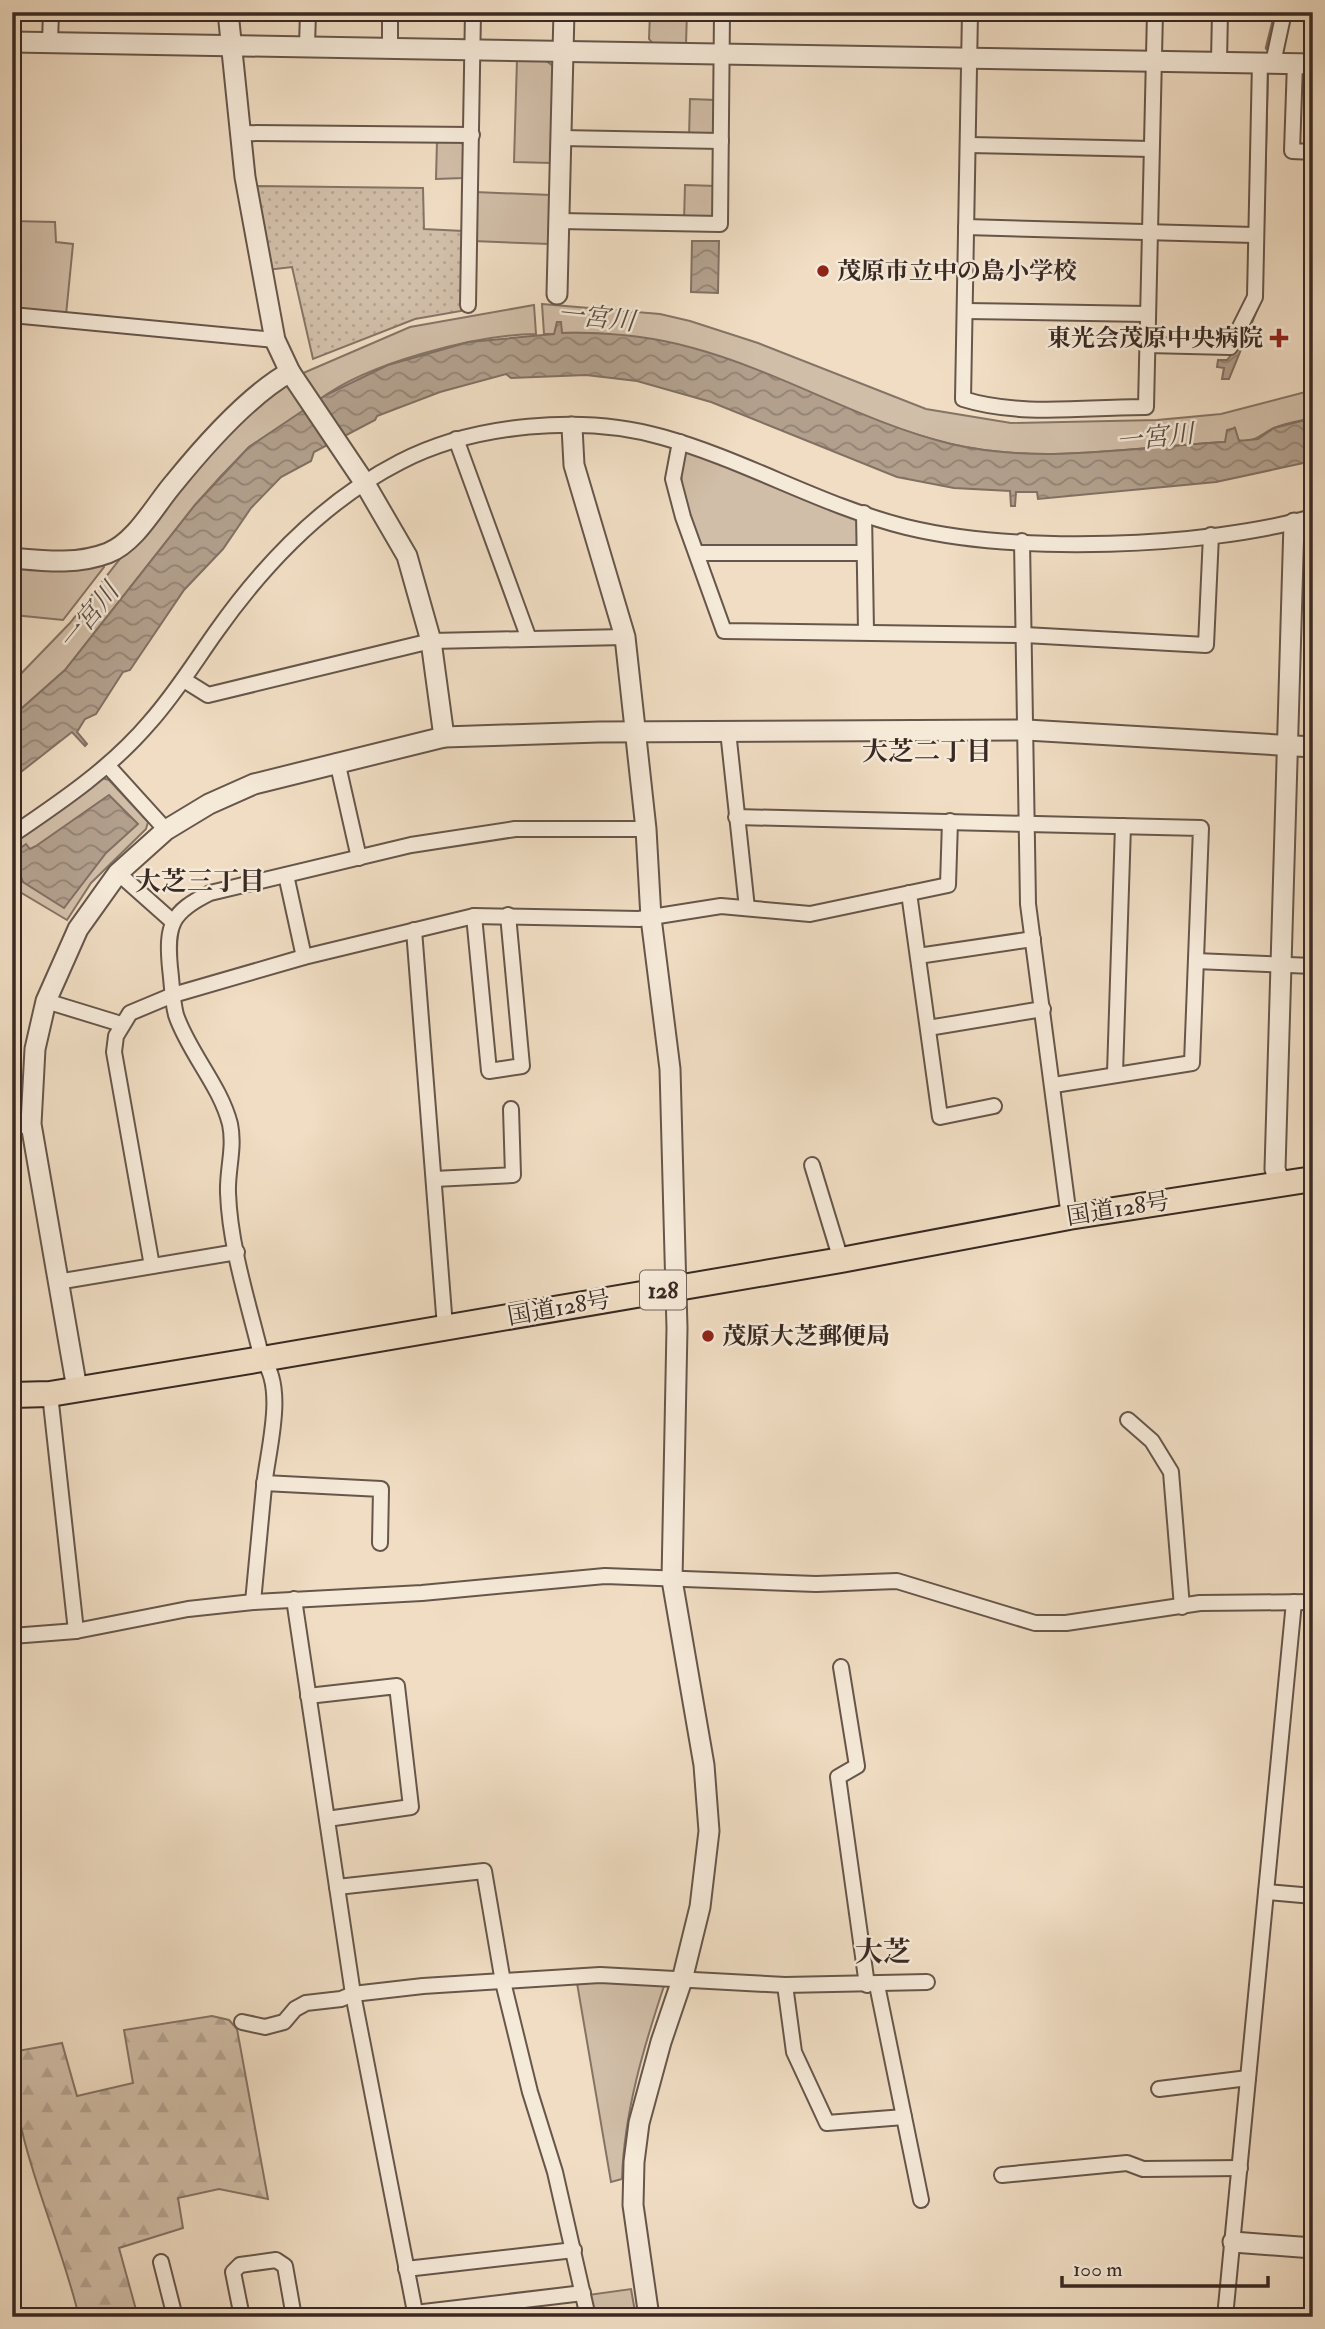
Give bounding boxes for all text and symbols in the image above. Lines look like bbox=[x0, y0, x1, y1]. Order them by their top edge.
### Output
place label: 茂原市立中の島小学校 bbox=[837, 256, 1077, 287]
marker: 茂原市立中の島小学校 bbox=[815, 263, 831, 279]
water label: 一宮川 bbox=[556, 298, 639, 338]
place label: 東光会茂原中央病院 bbox=[1047, 323, 1263, 354]
marker: 東光会茂原中央病院 bbox=[1269, 328, 1289, 348]
water label: 一宮川 bbox=[1115, 418, 1198, 458]
water label: 一宮川 bbox=[52, 574, 128, 657]
district label: 大芝二丁目 bbox=[862, 736, 992, 768]
district label: 大芝三丁目 bbox=[135, 866, 265, 898]
street label: 国道128号 bbox=[1064, 1186, 1172, 1232]
road number: 128 bbox=[640, 1270, 686, 1310]
street label: 国道128号 bbox=[505, 1284, 613, 1332]
place label: 茂原大芝郵便局 bbox=[722, 1321, 890, 1352]
marker: 茂原大芝郵便局 bbox=[700, 1328, 716, 1344]
district label: 大芝 bbox=[855, 1935, 911, 1970]
scale bar bbox=[1062, 2245, 1269, 2289]
text: 100 m bbox=[1073, 2256, 1123, 2283]

